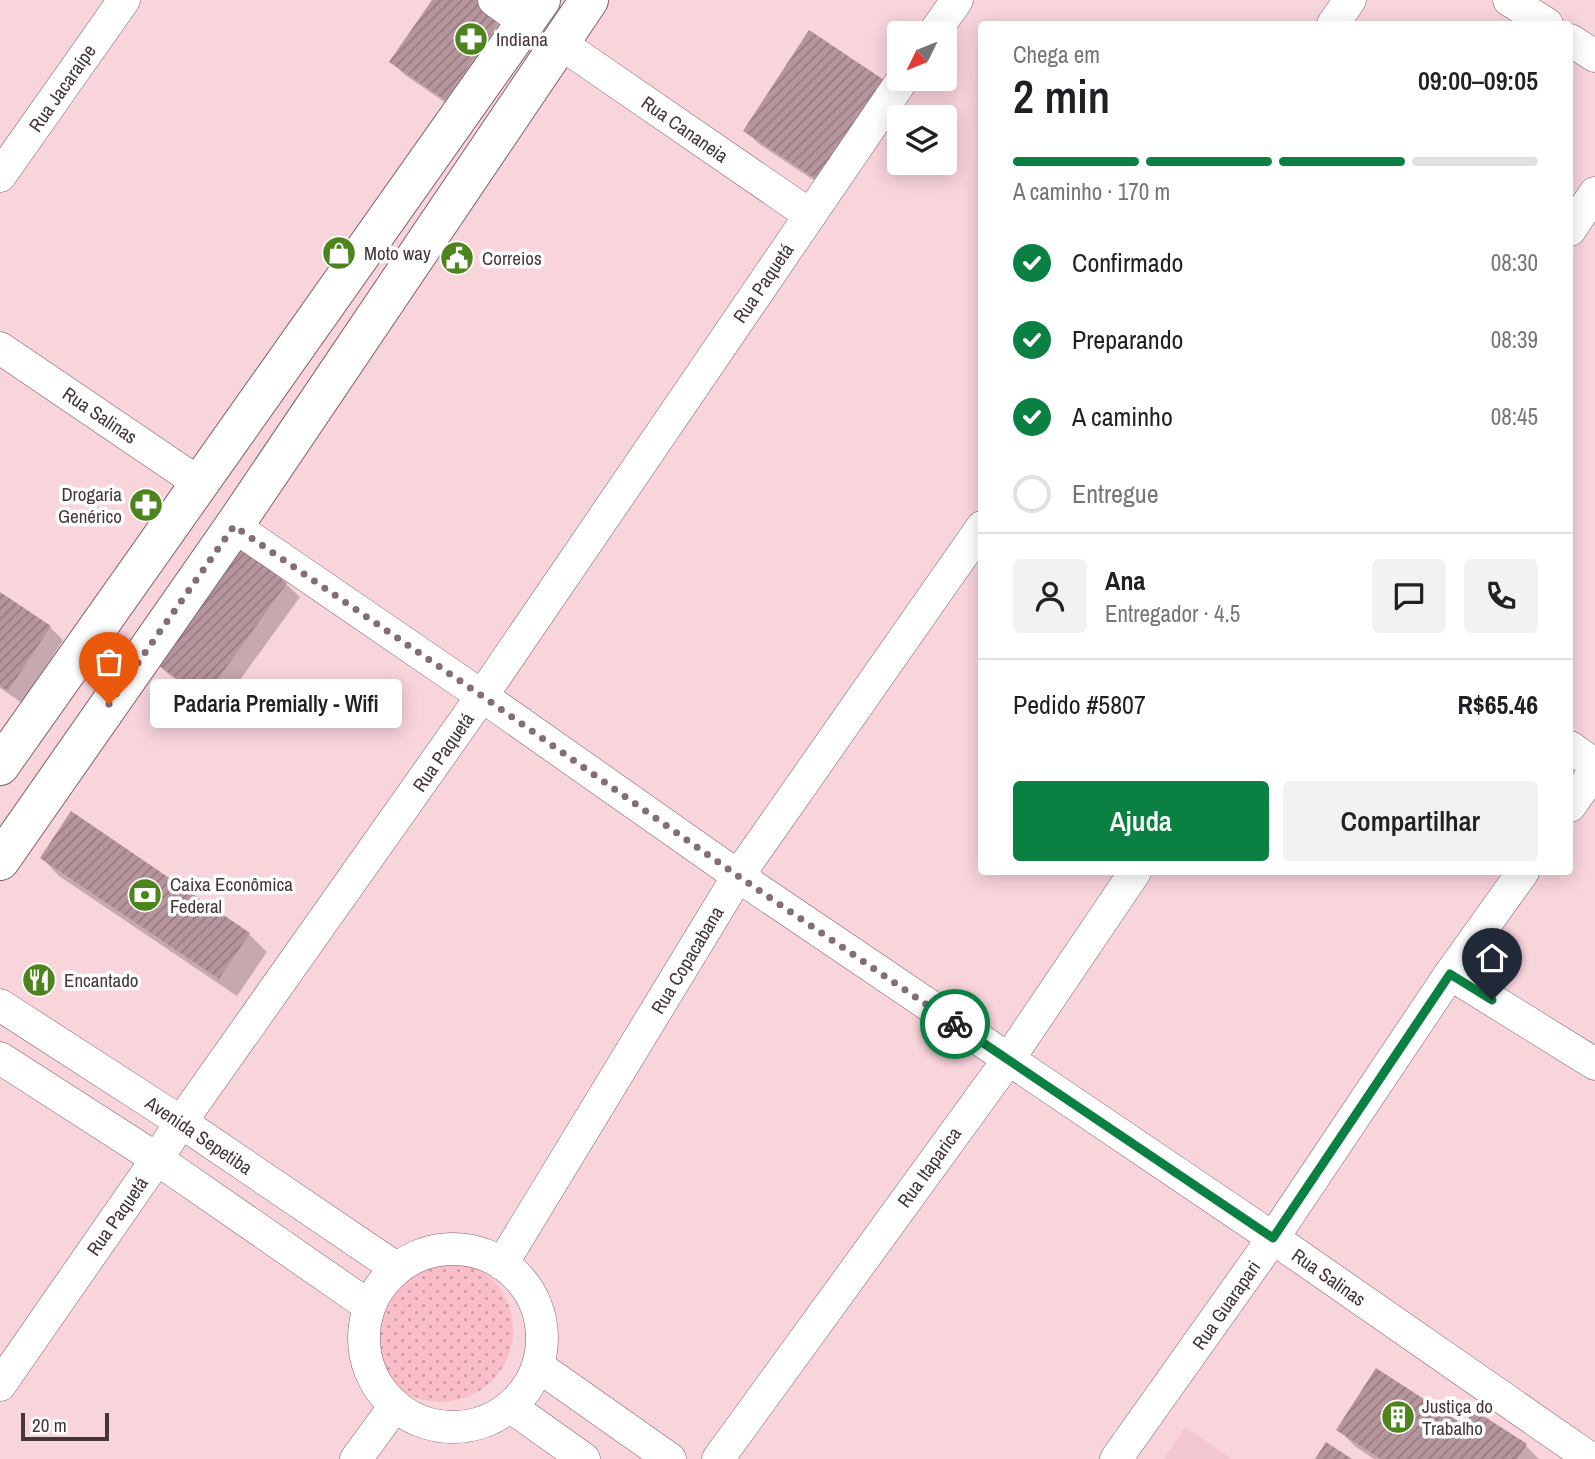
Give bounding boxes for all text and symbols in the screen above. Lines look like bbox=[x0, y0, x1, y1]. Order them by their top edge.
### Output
pharmacy icon: Indiana bbox=[452, 20, 490, 58]
north arrow bbox=[887, 21, 957, 91]
map controls bbox=[887, 21, 957, 175]
place label: Indiana bbox=[496, 26, 548, 52]
street label: Rua Jacaraípe bbox=[22, 39, 102, 137]
text: Chega em bbox=[1013, 39, 1100, 70]
text: 09:00–09:05 bbox=[1418, 63, 1538, 98]
text: 2 min bbox=[1013, 65, 1110, 127]
street label: Rua Cananeia bbox=[636, 90, 734, 169]
button: layers bbox=[887, 105, 957, 175]
text: A caminho · 170 m bbox=[1013, 176, 1170, 207]
shop icon: Moto way bbox=[320, 234, 358, 272]
street label: Rua Paquetá bbox=[727, 238, 799, 328]
public building icon: Correios bbox=[438, 239, 476, 277]
place label: Moto way bbox=[364, 240, 431, 266]
icon: check bbox=[1013, 244, 1051, 282]
place label: Correios bbox=[482, 245, 542, 271]
text: Confirmado bbox=[1072, 245, 1183, 280]
text: 08:30 bbox=[1491, 247, 1538, 278]
icon: check bbox=[1013, 321, 1051, 359]
text: Preparando bbox=[1072, 322, 1183, 357]
text: 08:39 bbox=[1491, 324, 1538, 355]
street label: Rua Salinas bbox=[58, 380, 143, 450]
icon: check bbox=[1013, 398, 1051, 436]
text: A caminho bbox=[1072, 399, 1173, 434]
text: 08:45 bbox=[1491, 401, 1538, 432]
text: Entregue bbox=[1072, 476, 1159, 511]
place label: Drogaria Genérico bbox=[58, 481, 122, 529]
pharmacy icon: Drogaria Genérico bbox=[127, 486, 165, 524]
button: person bbox=[1013, 559, 1087, 633]
button: chat bbox=[1372, 559, 1446, 633]
button: phone bbox=[1464, 559, 1538, 633]
text: Ana bbox=[1105, 563, 1145, 598]
text: Entregador · 4.5 bbox=[1105, 598, 1240, 629]
pin bbox=[79, 632, 139, 704]
icon: bag bbox=[90, 643, 128, 681]
callout: Padaria Premially - Wifi bbox=[151, 680, 403, 728]
text: Pedido #5807 bbox=[1013, 687, 1146, 722]
text: R$65.46 bbox=[1457, 687, 1538, 722]
text: Padaria Premially - Wifi bbox=[173, 688, 379, 719]
street label: Rua Paquetá bbox=[406, 707, 480, 797]
button: Ajuda bbox=[1013, 781, 1269, 861]
button: Compartilhar bbox=[1283, 781, 1538, 861]
place label: Caixa Econômica Federal bbox=[170, 871, 293, 919]
bank icon: Caixa Econômica Federal bbox=[126, 876, 164, 914]
street label: Rua Copacabana bbox=[645, 901, 730, 1019]
pin bbox=[1462, 928, 1522, 1000]
icon: home bbox=[1473, 939, 1511, 977]
restaurant icon: Encantado bbox=[20, 961, 58, 999]
place label: Encantado bbox=[64, 967, 139, 993]
courier bbox=[920, 989, 990, 1059]
icon: bike bbox=[936, 1005, 974, 1043]
street label: Avenida Sepetiba bbox=[140, 1089, 258, 1181]
street label: Rua Itaparica bbox=[891, 1121, 967, 1212]
street label: Rua Paquetá bbox=[80, 1171, 154, 1261]
street label: Rua Salinas bbox=[1287, 1242, 1371, 1312]
street label: Rua Guarapari bbox=[1186, 1255, 1266, 1355]
place label: Justiça do Trabalho bbox=[1422, 1393, 1493, 1441]
building icon: Justiça do Trabalho bbox=[1379, 1398, 1417, 1436]
scale bar bbox=[21, 1410, 108, 1442]
text: 20 m bbox=[32, 1412, 67, 1438]

